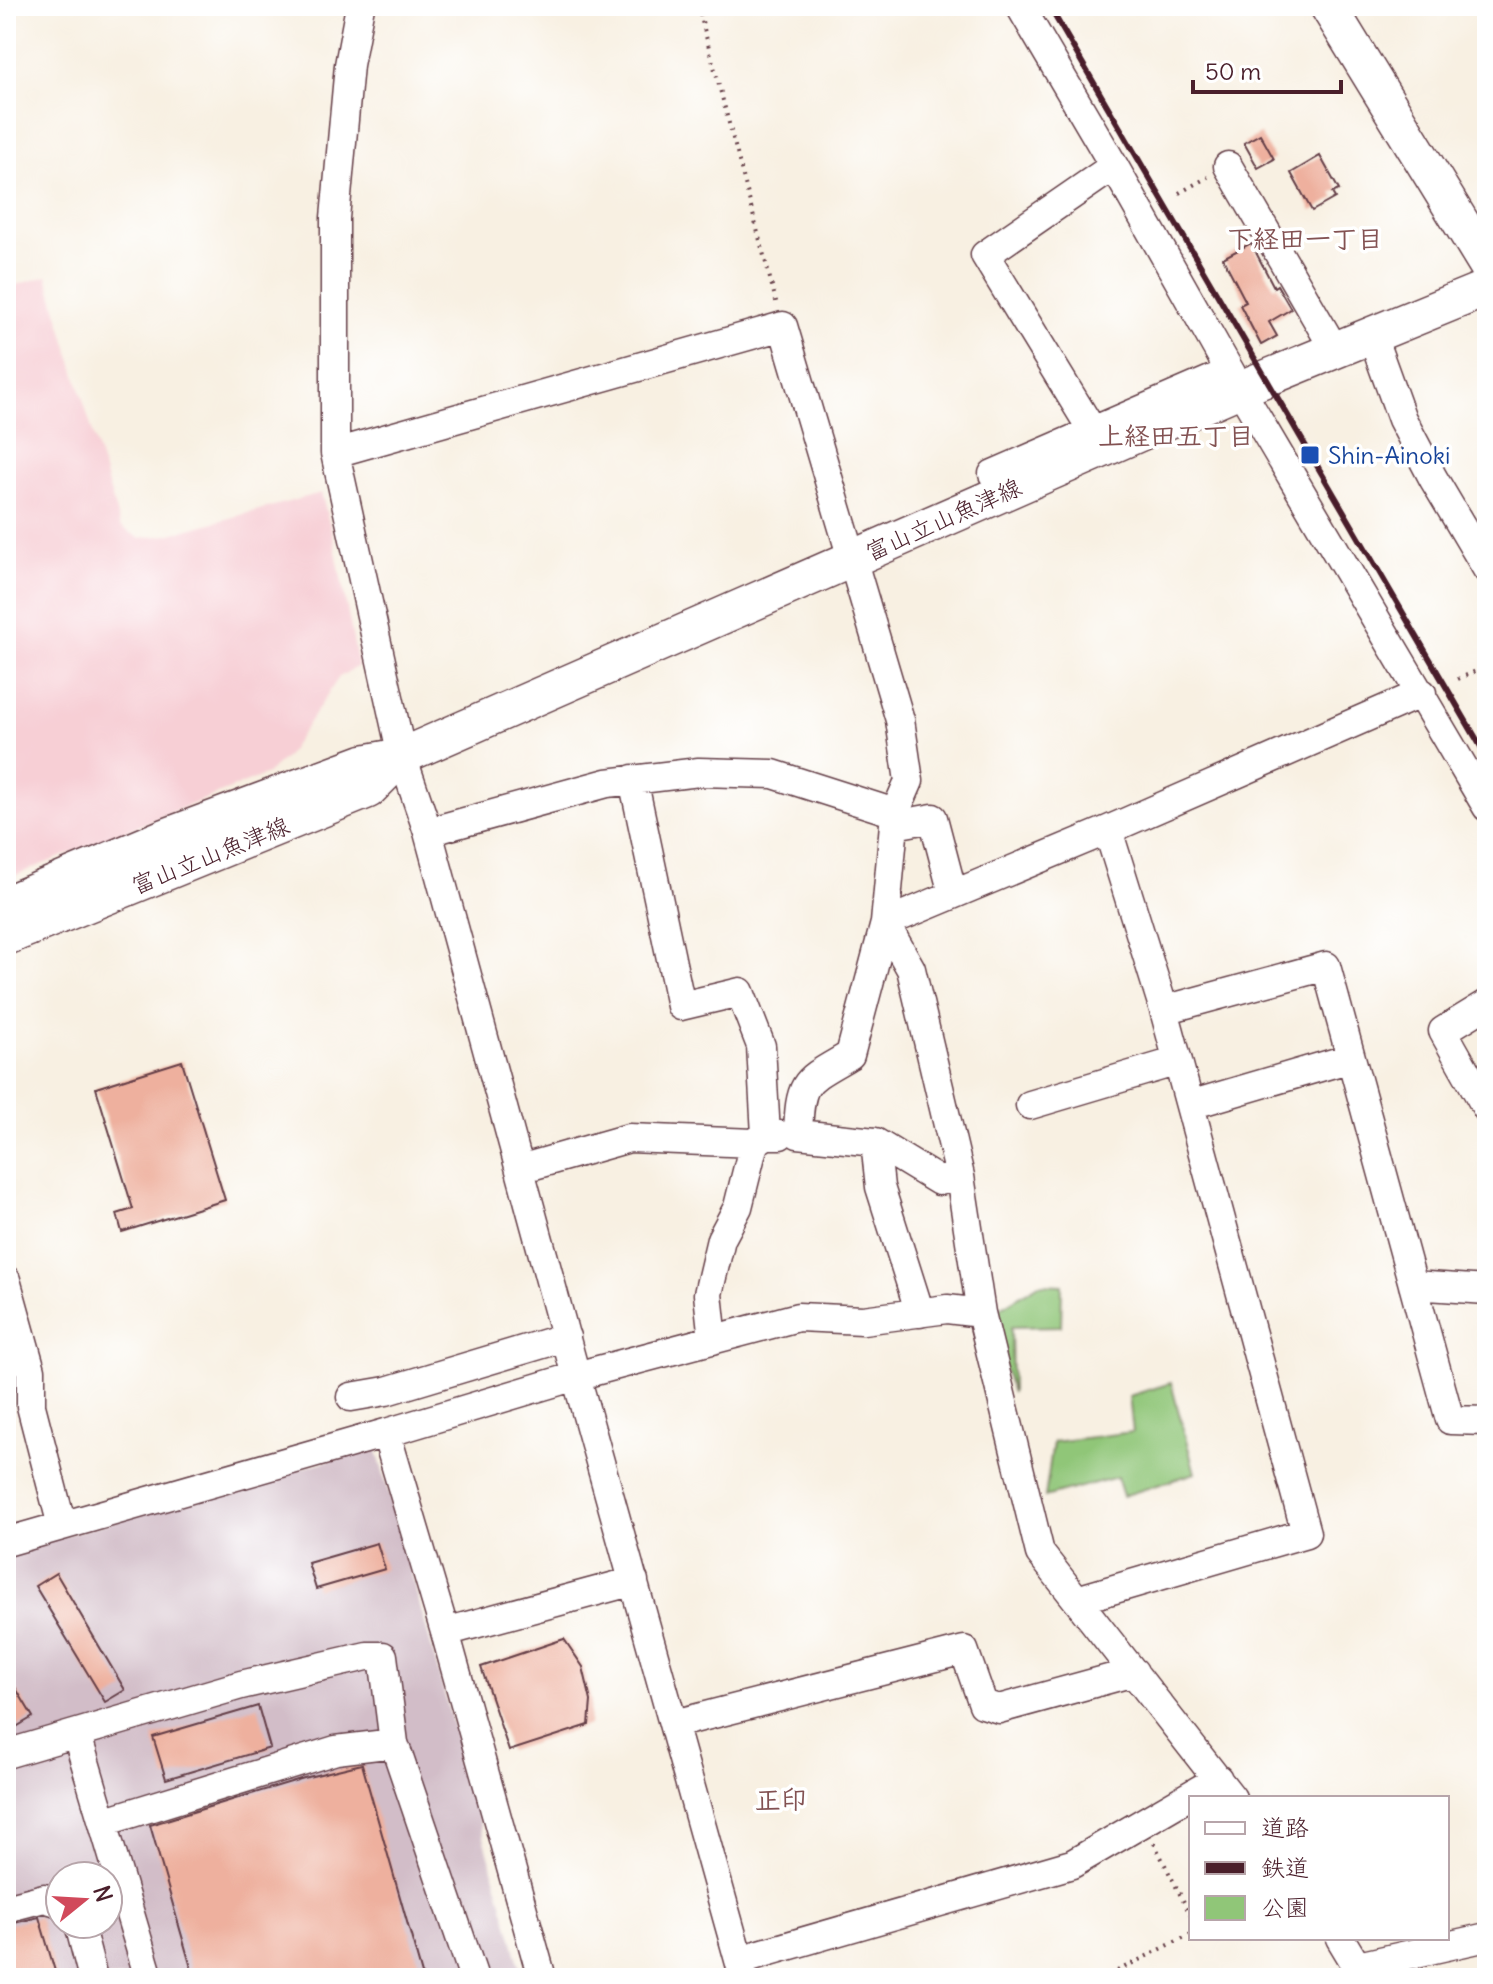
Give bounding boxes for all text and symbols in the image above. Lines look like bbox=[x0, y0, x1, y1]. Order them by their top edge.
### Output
scale bar bbox=[1193, 44, 1341, 94]
text: 50 m bbox=[1205, 56, 1261, 86]
district label: 下経田一丁目 bbox=[1227, 222, 1383, 255]
district label: 上経田五丁目 bbox=[1098, 419, 1254, 452]
place label: Shin-Ainoki bbox=[1328, 440, 1450, 470]
marker: Shin-Ainoki bbox=[1299, 444, 1321, 466]
street label: 富山立山魚津線 bbox=[860, 471, 1026, 567]
street label: 富山立山魚津線 bbox=[126, 810, 294, 900]
district label: 正印 bbox=[755, 1783, 807, 1816]
legend bbox=[1189, 1796, 1449, 1940]
text: 道路 bbox=[1261, 1812, 1309, 1842]
text: 鉄道 bbox=[1261, 1852, 1309, 1882]
north arrow bbox=[44, 1860, 124, 1940]
text: N bbox=[87, 1882, 119, 1905]
text: 公園 bbox=[1261, 1892, 1309, 1922]

